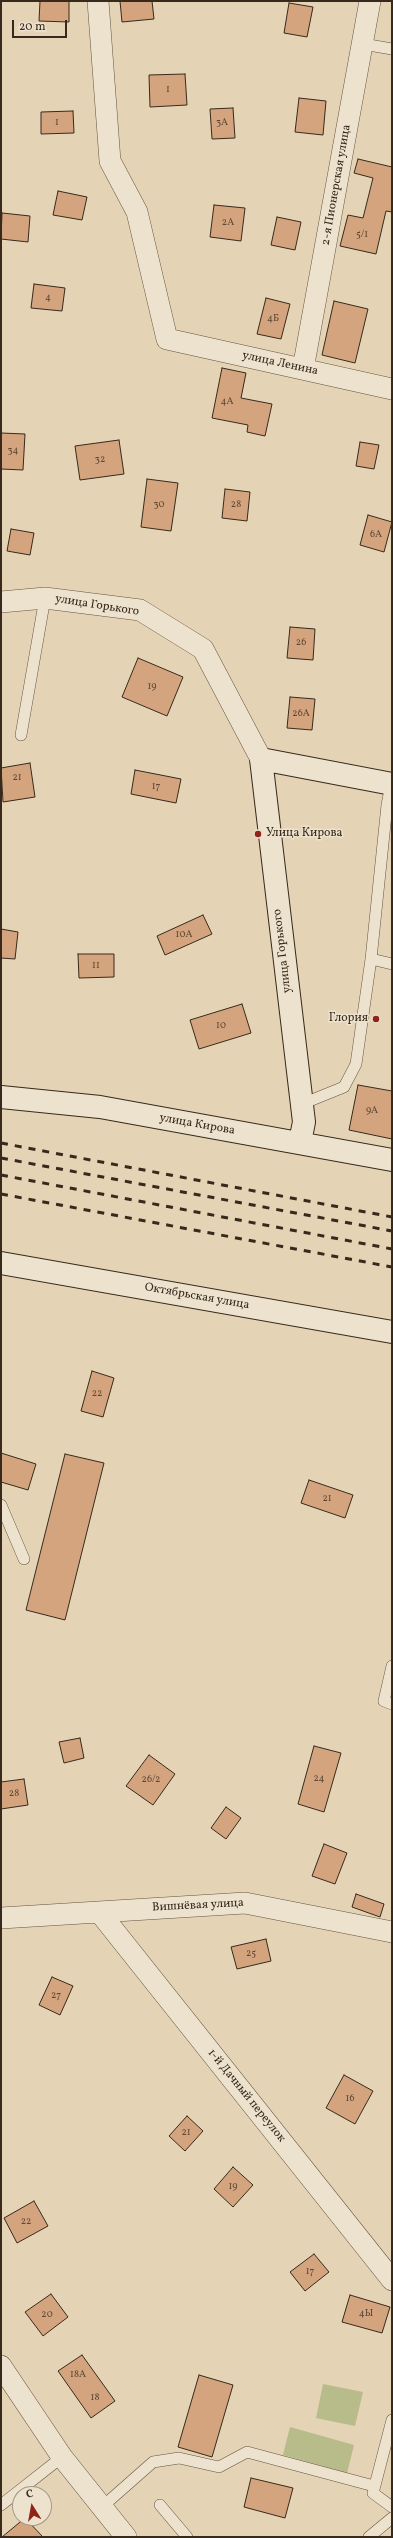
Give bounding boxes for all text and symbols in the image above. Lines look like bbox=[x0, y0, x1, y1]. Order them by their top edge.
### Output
scale bar bbox=[14, 12, 69, 38]
text: 20 m bbox=[19, 19, 46, 35]
house number: 1 bbox=[166, 84, 170, 96]
house number: 1 bbox=[55, 117, 59, 129]
house number: 3А bbox=[216, 117, 228, 129]
street label: 2-я Пионерская улица bbox=[319, 123, 355, 247]
house number: 2А bbox=[222, 217, 234, 229]
house number: 5/1 bbox=[356, 229, 368, 241]
house number: 4 bbox=[45, 292, 51, 304]
house number: 4Б bbox=[267, 313, 279, 325]
street label: улица Ленина bbox=[241, 349, 319, 379]
house number: 4А bbox=[220, 396, 234, 408]
house number: 34 bbox=[7, 445, 19, 457]
house number: 32 bbox=[95, 454, 105, 466]
house number: 30 bbox=[154, 499, 164, 511]
house number: 28 bbox=[231, 499, 241, 511]
house number: 6А bbox=[370, 529, 382, 541]
street label: улица Горького bbox=[54, 592, 140, 620]
house number: 26 bbox=[296, 637, 306, 649]
house number: 19 bbox=[147, 681, 157, 693]
house number: 26А bbox=[292, 708, 310, 720]
house number: 21 bbox=[12, 772, 22, 784]
house number: 17 bbox=[152, 781, 160, 793]
place label: Улица Кирова bbox=[266, 827, 343, 841]
marker: Улица Кирова bbox=[253, 829, 263, 839]
street label: улица Горького bbox=[271, 908, 295, 994]
house number: 10А bbox=[176, 929, 192, 941]
house number: 11 bbox=[92, 960, 100, 972]
place label: Глория bbox=[329, 1012, 368, 1026]
marker: Глория bbox=[371, 1014, 381, 1024]
house number: 10 bbox=[216, 1020, 226, 1032]
house number: 9А bbox=[366, 1105, 378, 1117]
street label: улица Кирова bbox=[158, 1111, 236, 1139]
street label: Октябрьская улица bbox=[143, 1281, 251, 1313]
house number: 22 bbox=[92, 1388, 102, 1400]
house number: 21 bbox=[322, 1493, 332, 1505]
house number: 24 bbox=[313, 1773, 325, 1785]
house number: 26/2 bbox=[142, 1774, 160, 1786]
house number: 28 bbox=[9, 1788, 19, 1800]
street label: Вишнёвая улица bbox=[152, 1896, 244, 1916]
house number: 25 bbox=[246, 1948, 256, 1960]
house number: 27 bbox=[51, 1990, 61, 2002]
street label: 1-й Дачный переулок bbox=[204, 2046, 288, 2146]
house number: 16 bbox=[346, 2093, 354, 2105]
house number: 21 bbox=[181, 2127, 191, 2139]
house number: 19 bbox=[228, 2181, 238, 2193]
house number: 22 bbox=[21, 2216, 31, 2228]
house number: 17 bbox=[306, 2266, 314, 2278]
house number: 4Ы bbox=[359, 2308, 373, 2320]
house number: 20 bbox=[41, 2309, 53, 2321]
house number: 18А bbox=[70, 2369, 86, 2381]
house number: 18 bbox=[91, 2392, 99, 2404]
north arrow bbox=[12, 2486, 52, 2526]
text: С bbox=[25, 2487, 35, 2503]

